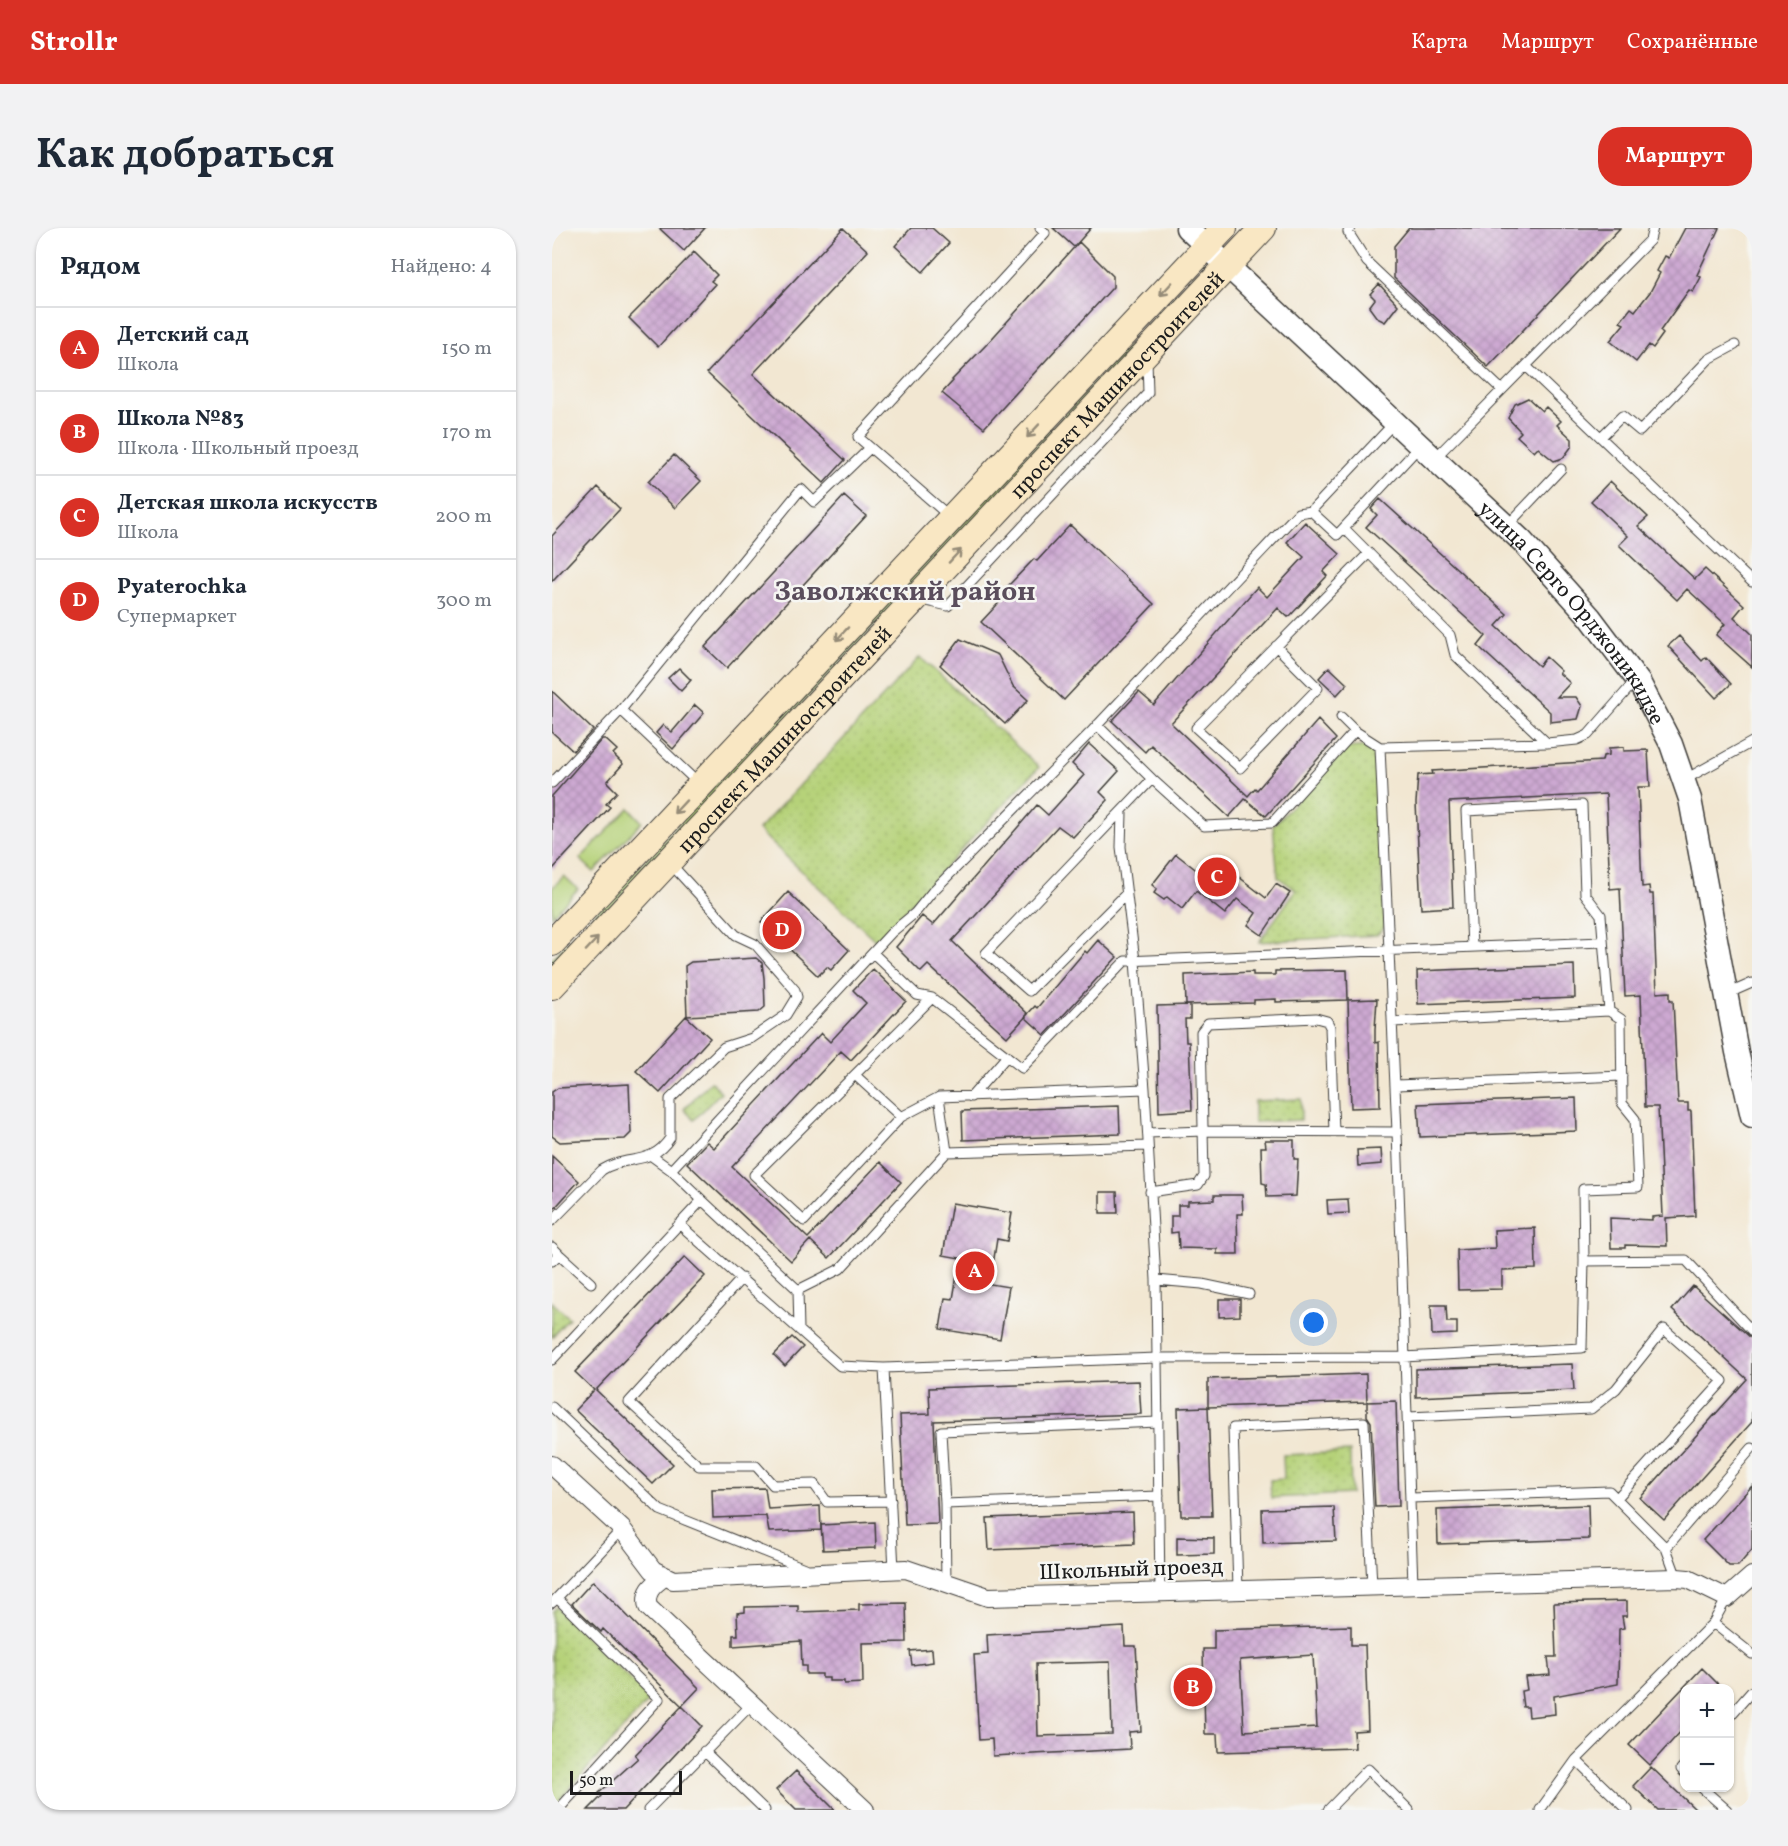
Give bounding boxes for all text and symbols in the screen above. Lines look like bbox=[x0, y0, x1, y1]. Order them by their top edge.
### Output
text: Strollr bbox=[30, 23, 118, 62]
text: Карта bbox=[1411, 28, 1468, 57]
text: Маршрут bbox=[1501, 28, 1594, 57]
text: Сохранённые bbox=[1627, 28, 1758, 57]
text: Как добраться bbox=[36, 127, 335, 186]
button: Маршрут bbox=[1598, 127, 1752, 186]
text: Рядом bbox=[60, 249, 140, 285]
text: Найдено: 4 bbox=[391, 253, 492, 281]
street label: проспект Машиностроителей bbox=[1004, 265, 1233, 507]
one-way arrow bbox=[1159, 281, 1174, 296]
text: Детский сад bbox=[117, 320, 249, 351]
text: A bbox=[72, 335, 87, 363]
text: 150 m bbox=[441, 335, 492, 363]
text: Школа bbox=[117, 351, 179, 379]
text: Школа №83 bbox=[117, 404, 244, 435]
text: B bbox=[73, 419, 86, 447]
text: 170 m bbox=[442, 419, 492, 447]
one-way arrow bbox=[1026, 423, 1040, 438]
text: Школа · Школьный проезд bbox=[117, 435, 359, 463]
text: Детская школа искусств bbox=[117, 488, 378, 519]
street label: улица Серго Орджоникидзе bbox=[1470, 495, 1672, 731]
text: C bbox=[73, 503, 86, 531]
text: 200 m bbox=[435, 503, 492, 531]
text: Школа bbox=[117, 519, 179, 547]
one-way arrow bbox=[948, 549, 963, 564]
text: Pyaterochka bbox=[117, 572, 247, 603]
district label: Заволжский район bbox=[775, 573, 1035, 612]
text: D bbox=[72, 587, 87, 615]
text: 300 m bbox=[436, 587, 492, 615]
text: Супермаркет bbox=[117, 603, 237, 631]
street label: проспект Машиностроителей bbox=[671, 620, 900, 861]
one-way arrow bbox=[835, 626, 849, 641]
one-way arrow bbox=[672, 799, 687, 814]
pin: C bbox=[1198, 854, 1236, 900]
pin: D bbox=[762, 908, 802, 952]
one-way arrow bbox=[585, 936, 599, 951]
pin: A bbox=[956, 1248, 994, 1294]
your location bbox=[1299, 1308, 1328, 1337]
street label: Школьный проезд bbox=[1038, 1552, 1224, 1589]
pin: B bbox=[1174, 1664, 1212, 1710]
map controls bbox=[1680, 1684, 1734, 1792]
button: + bbox=[1680, 1684, 1734, 1738]
button: − bbox=[1680, 1738, 1734, 1792]
scale bar bbox=[570, 1768, 682, 1796]
text: 50 m bbox=[579, 1770, 613, 1792]

